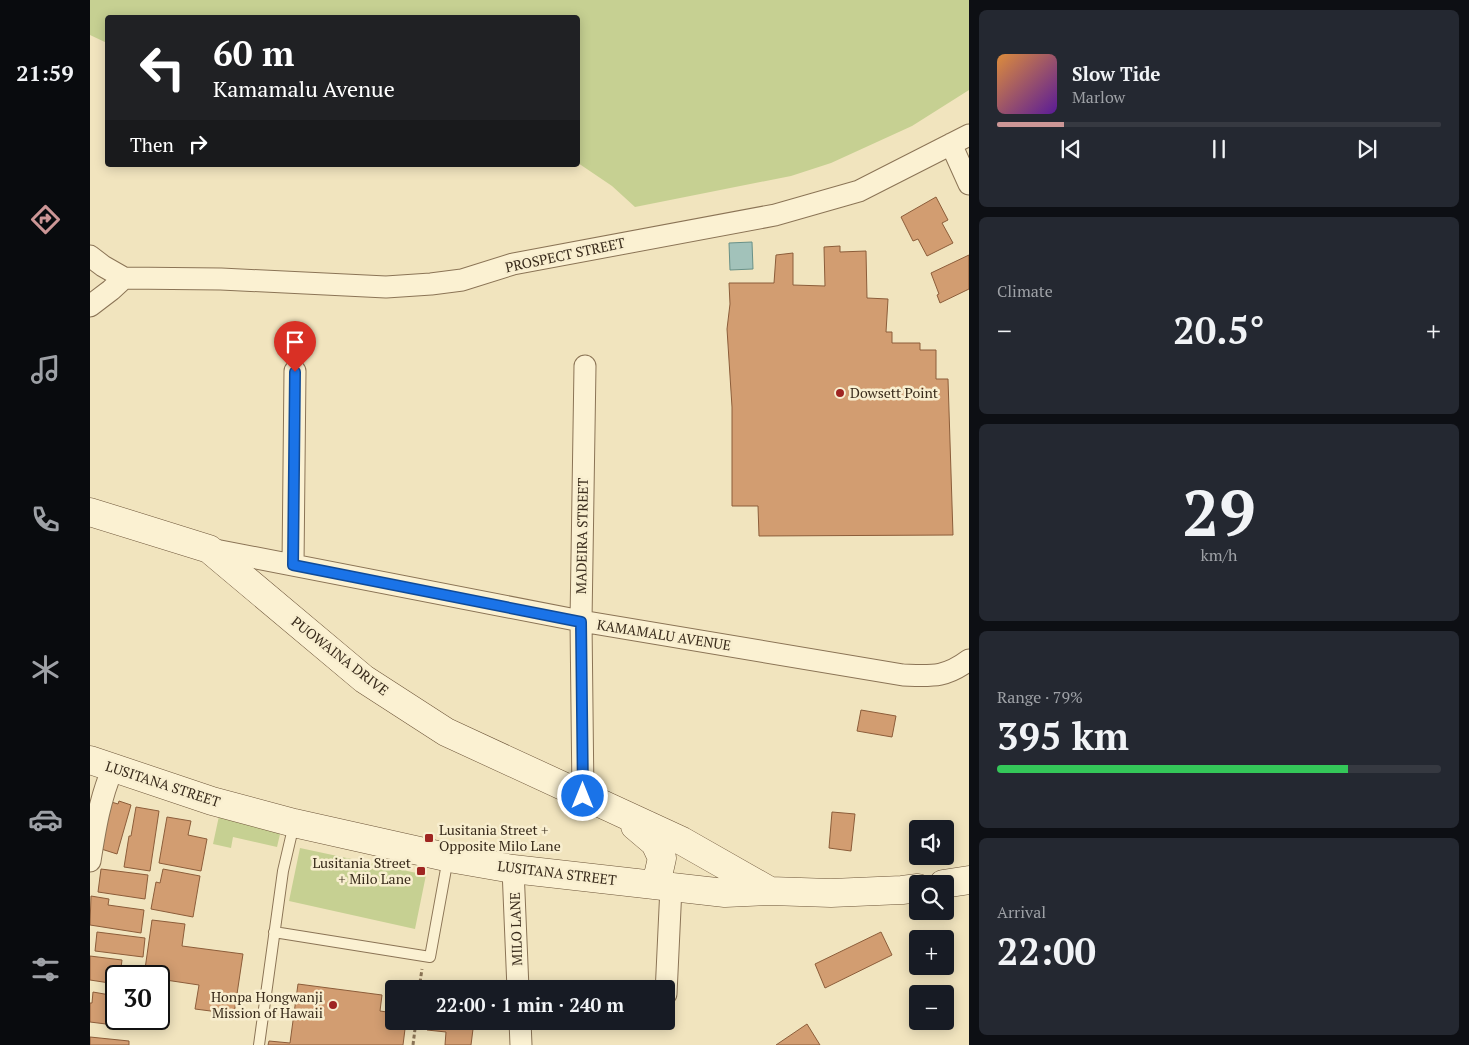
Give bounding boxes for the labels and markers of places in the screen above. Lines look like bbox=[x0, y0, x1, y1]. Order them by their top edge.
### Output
pin bbox=[274, 321, 316, 372]
place label: Dowsett Point bbox=[850, 383, 939, 402]
marker: Dowsett Point bbox=[834, 387, 846, 399]
place label: Lusitania Street + Opposite Milo Lane bbox=[439, 820, 561, 855]
marker: Lusitania Street + Opposite Milo Lane bbox=[423, 832, 435, 844]
place label: Lusitania Street + Milo Lane bbox=[312, 853, 412, 888]
marker: Lusitania Street + Milo Lane bbox=[415, 865, 427, 877]
place label: Honpa Hongwanji Mission of Hawaii bbox=[211, 987, 323, 1022]
marker: Honpa Hongwanji Mission of Hawaii bbox=[327, 999, 339, 1011]

